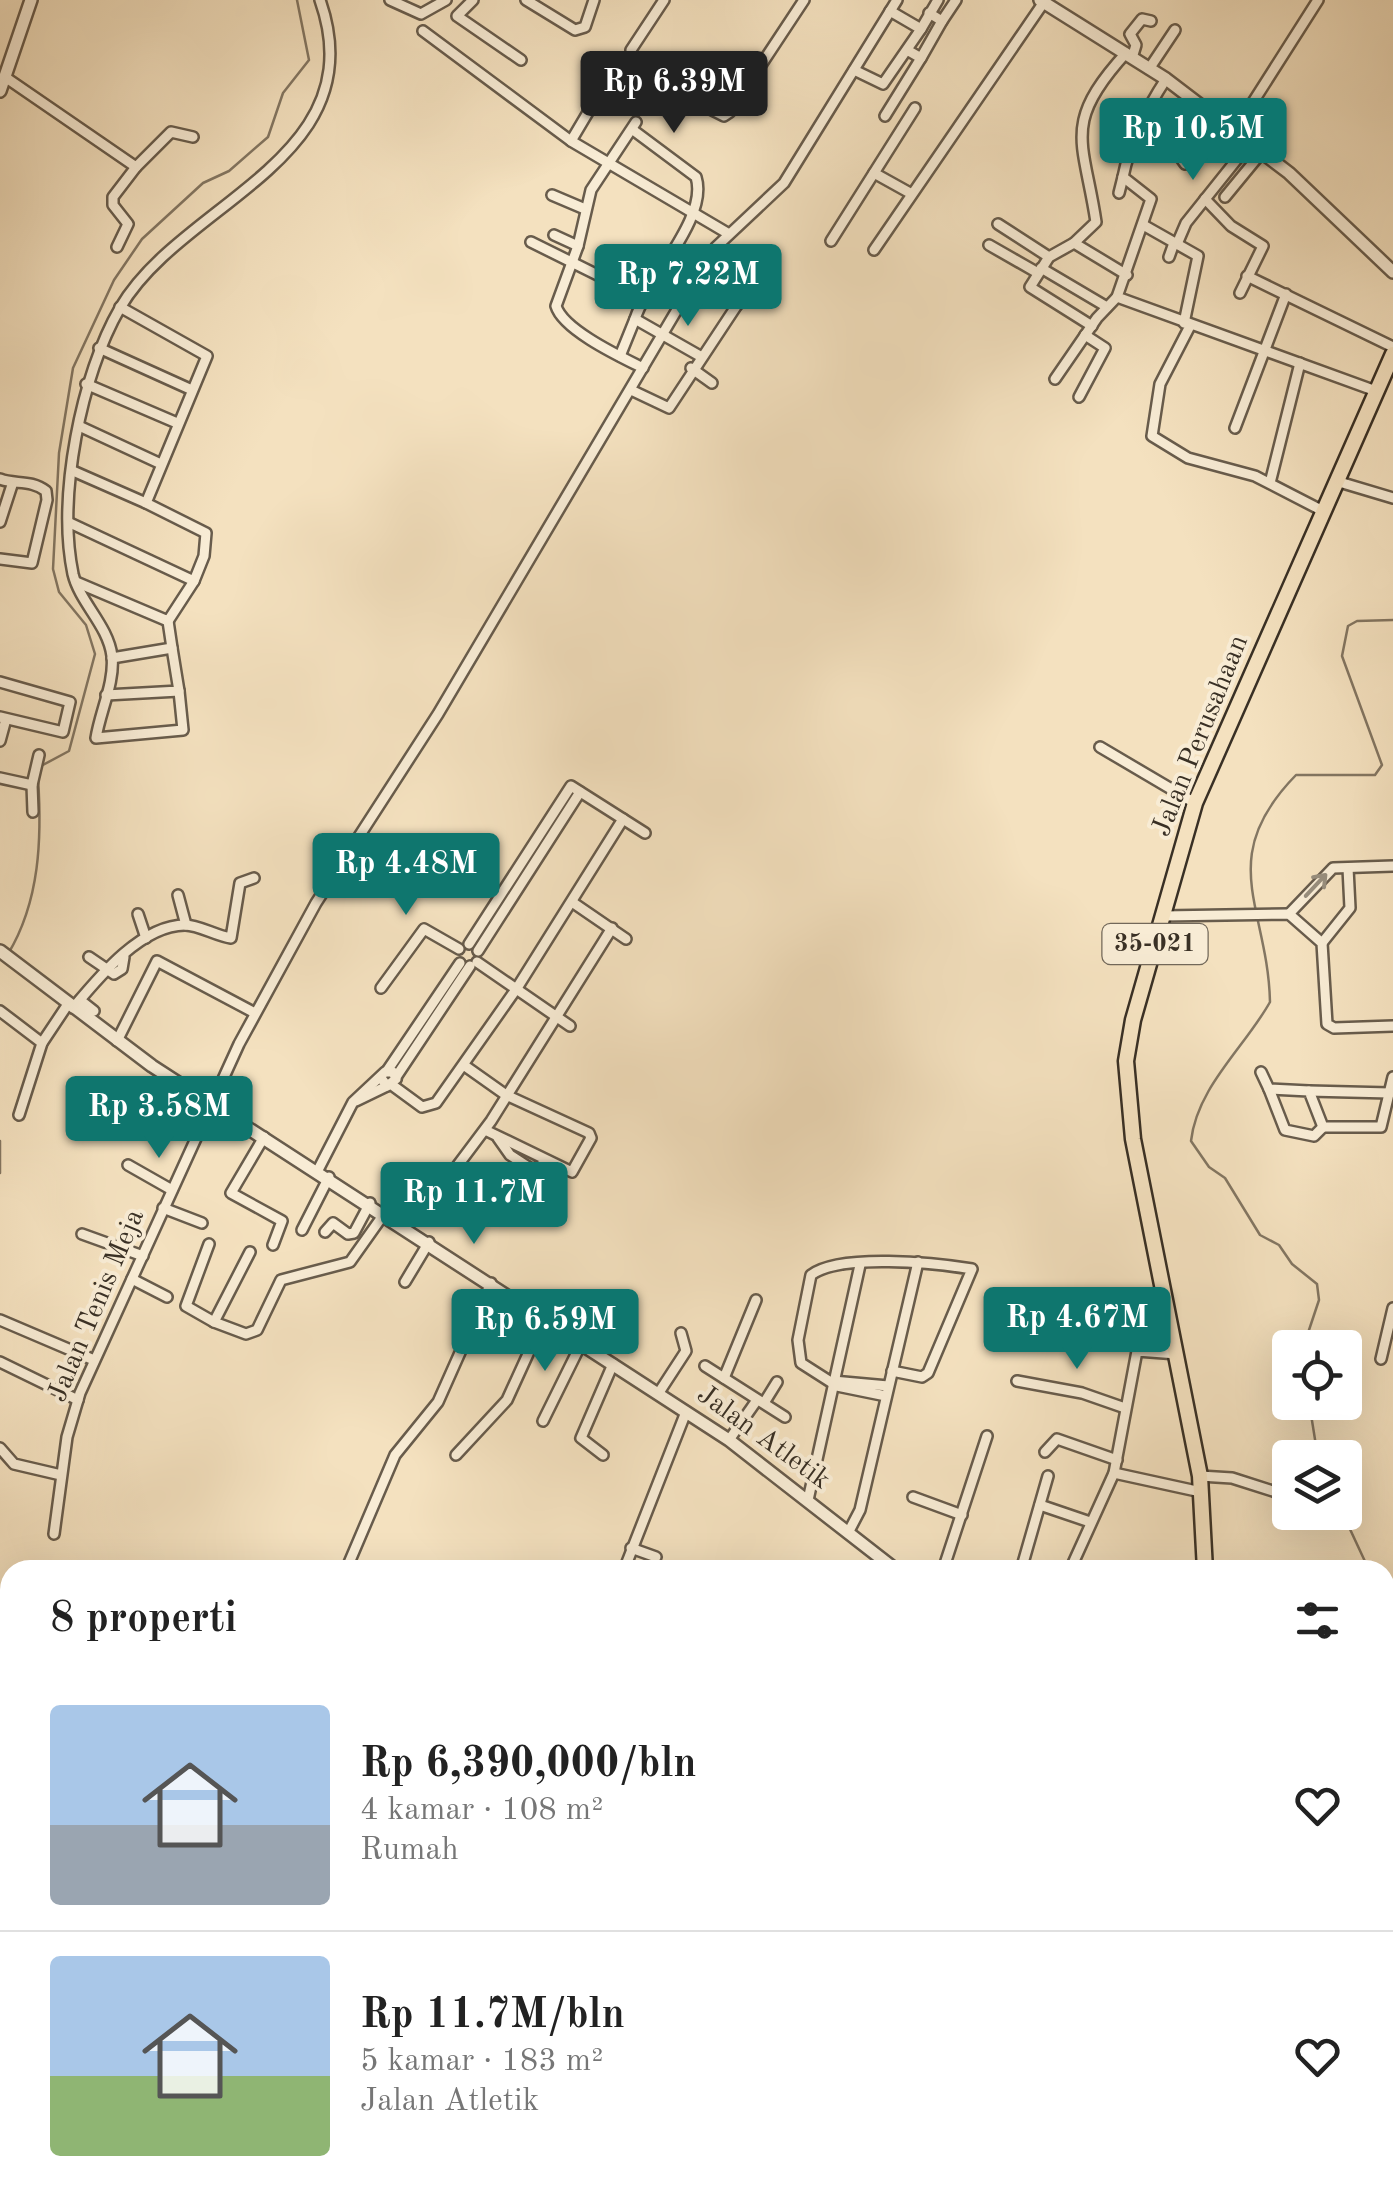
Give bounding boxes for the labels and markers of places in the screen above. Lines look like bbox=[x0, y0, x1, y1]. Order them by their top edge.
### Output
pin: Rp 6.39M bbox=[571, 51, 777, 136]
pin: Rp 10.5M bbox=[1090, 98, 1296, 183]
pin: Rp 7.22M bbox=[585, 244, 791, 329]
pin: Rp 4.48M bbox=[303, 833, 509, 918]
pin: Rp 3.58M bbox=[56, 1076, 262, 1161]
pin: Rp 11.7M bbox=[371, 1162, 577, 1247]
pin: Rp 4.67M bbox=[974, 1287, 1180, 1372]
pin: Rp 6.59M bbox=[442, 1289, 648, 1374]

